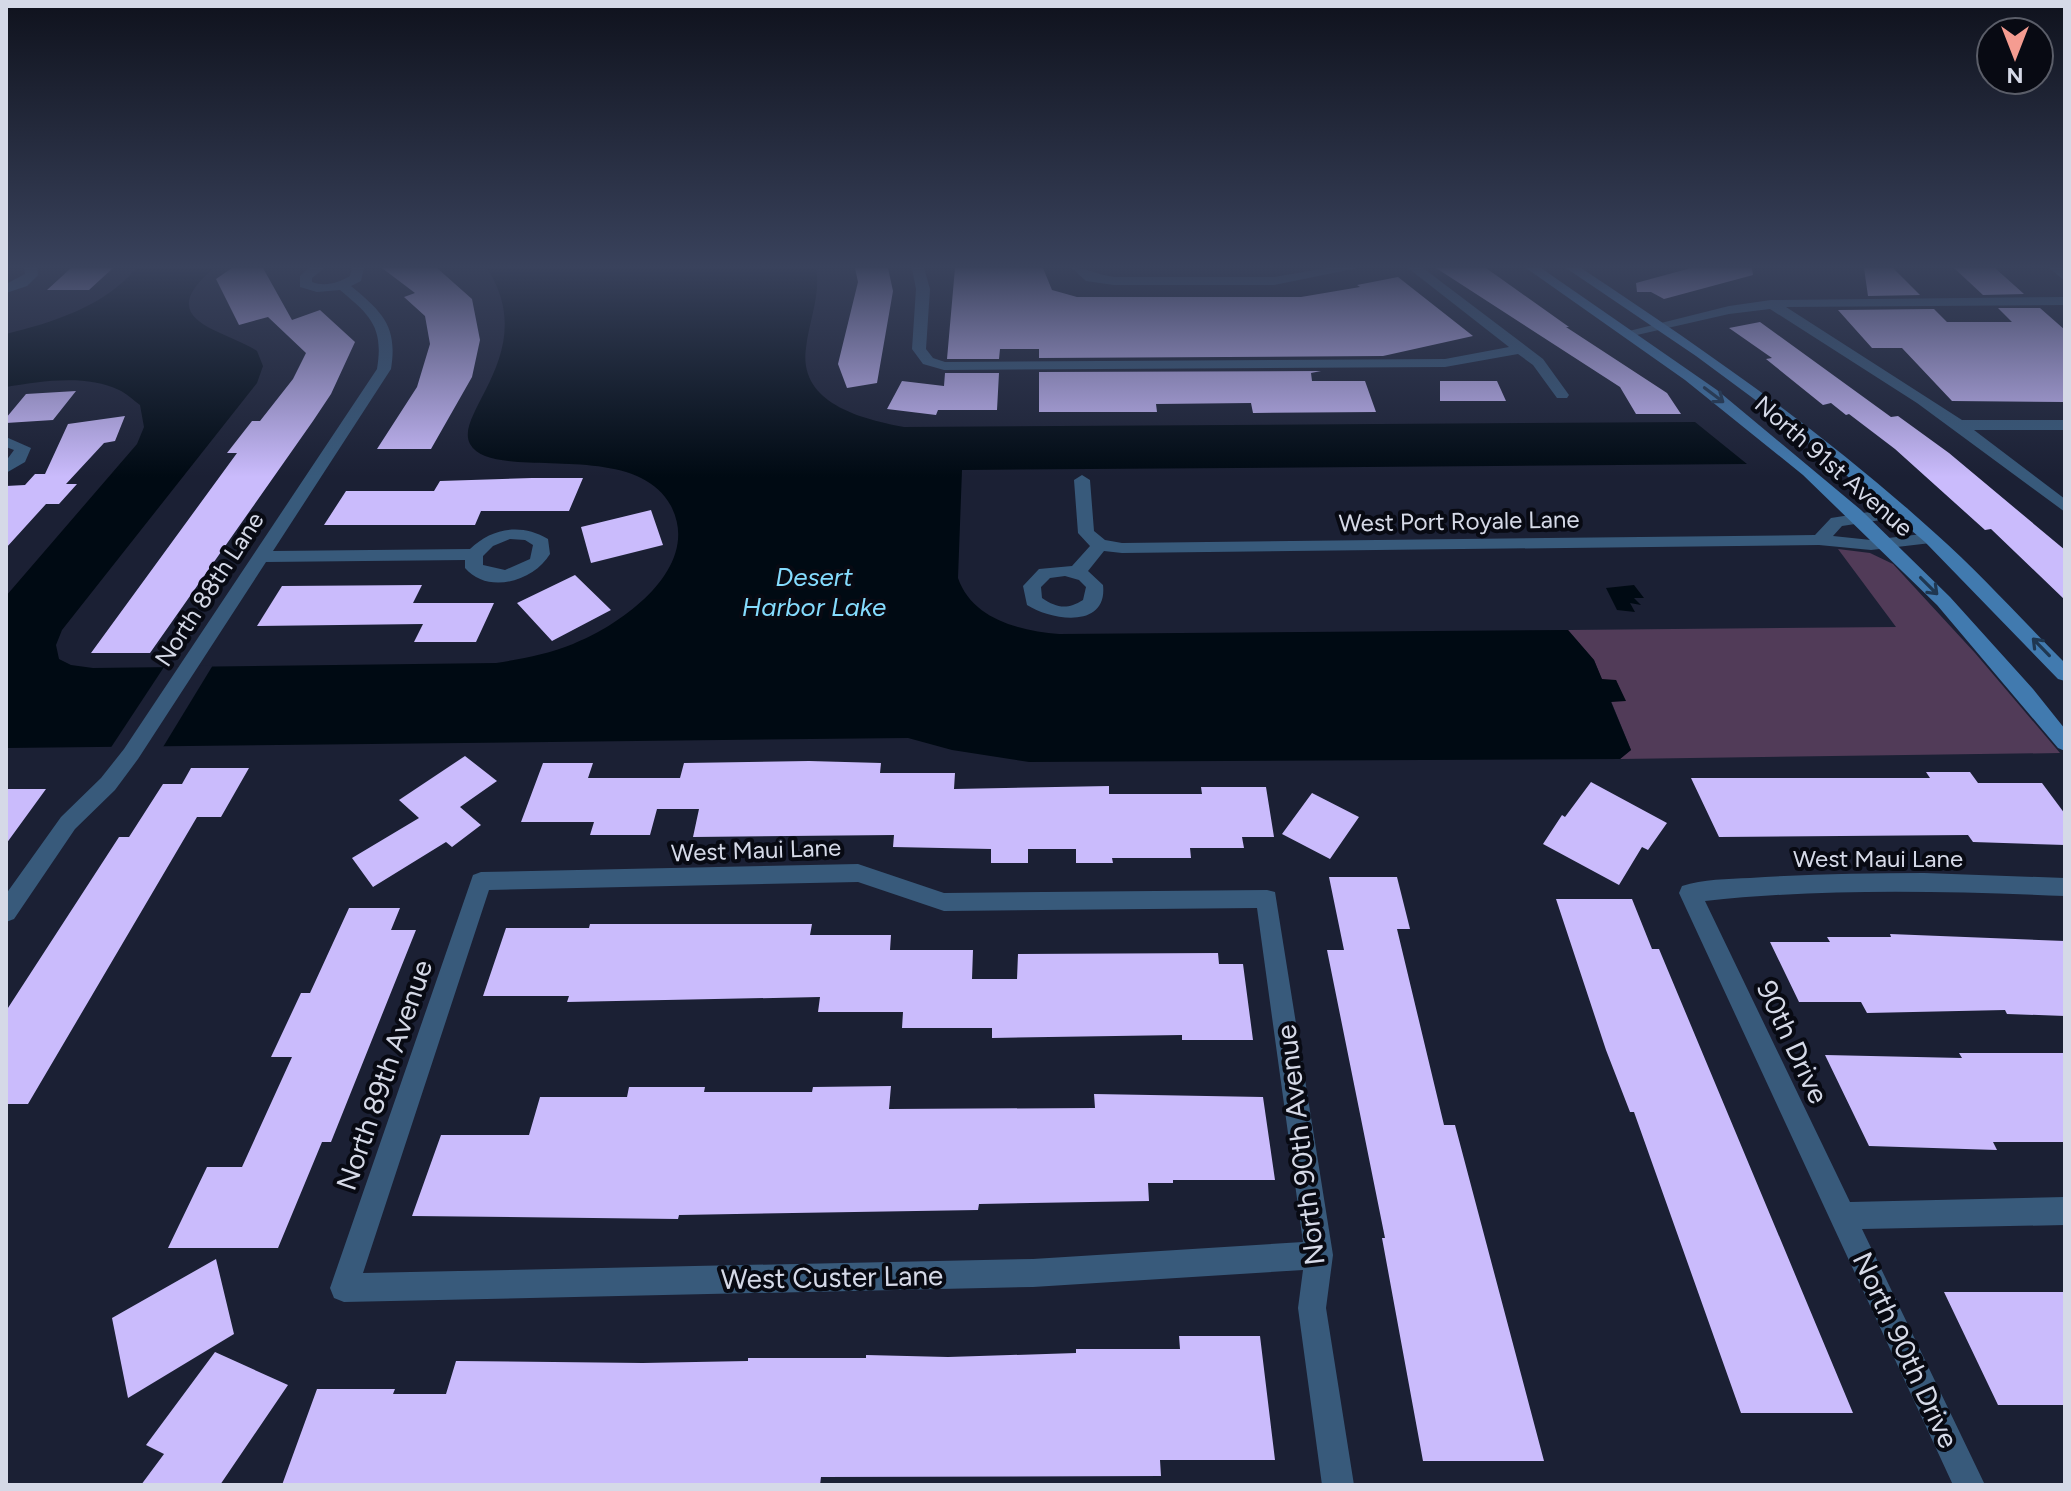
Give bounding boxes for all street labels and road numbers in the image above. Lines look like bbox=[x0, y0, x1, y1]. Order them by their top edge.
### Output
street label: North 91st Avenue bbox=[1749, 390, 1919, 542]
street label: West Port Royale Lane bbox=[1338, 504, 1580, 538]
street label: North 88th Lane bbox=[148, 506, 270, 672]
street label: West Maui Lane bbox=[671, 833, 841, 867]
street label: West Maui Lane bbox=[1793, 844, 1963, 873]
street label: North 89th Avenue bbox=[329, 955, 439, 1195]
street label: 90th Drive bbox=[1750, 975, 1836, 1109]
street label: North 90th Avenue bbox=[1268, 1023, 1332, 1267]
street label: North 90th Drive bbox=[1846, 1247, 1966, 1453]
street label: West Custer Lane bbox=[721, 1258, 943, 1296]

